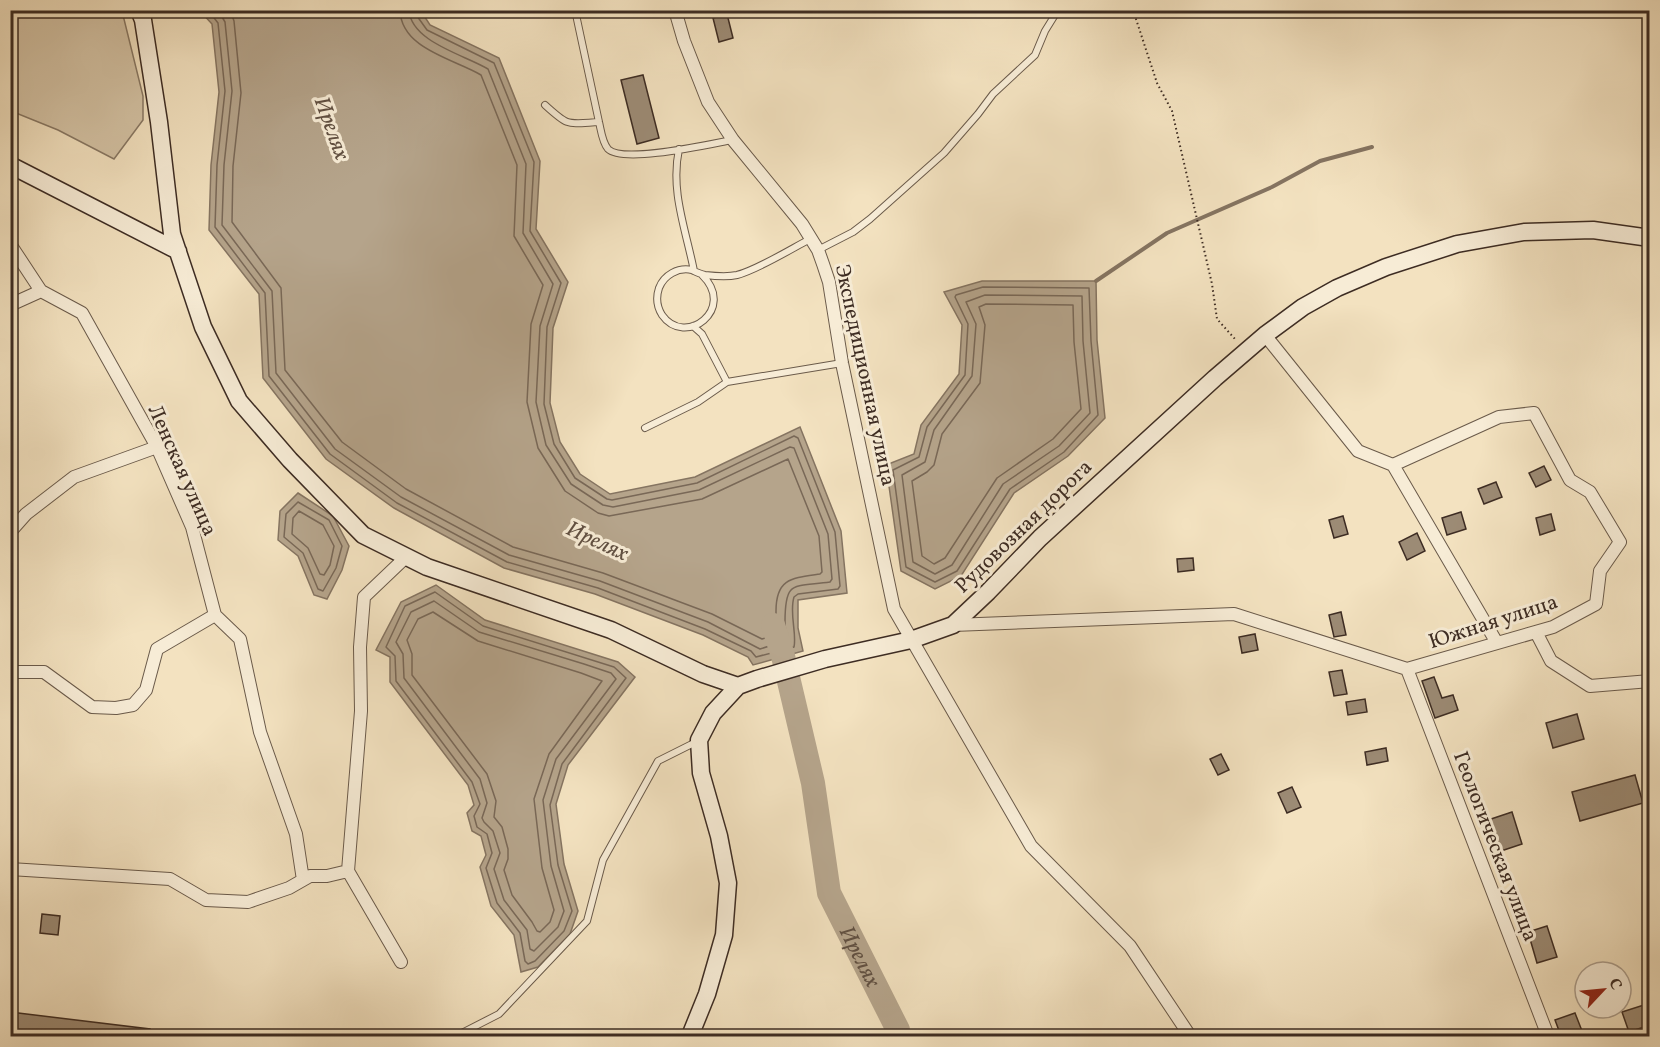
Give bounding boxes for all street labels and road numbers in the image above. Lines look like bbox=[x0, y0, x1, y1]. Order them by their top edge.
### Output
street label: Экспедиционная улица bbox=[827, 262, 902, 489]
street label: Ленская улица bbox=[140, 400, 224, 541]
street label: Рудовозная дорога bbox=[949, 454, 1099, 600]
street label: Южная улица bbox=[1425, 588, 1562, 657]
street label: Геологическая улица bbox=[1445, 747, 1544, 946]

